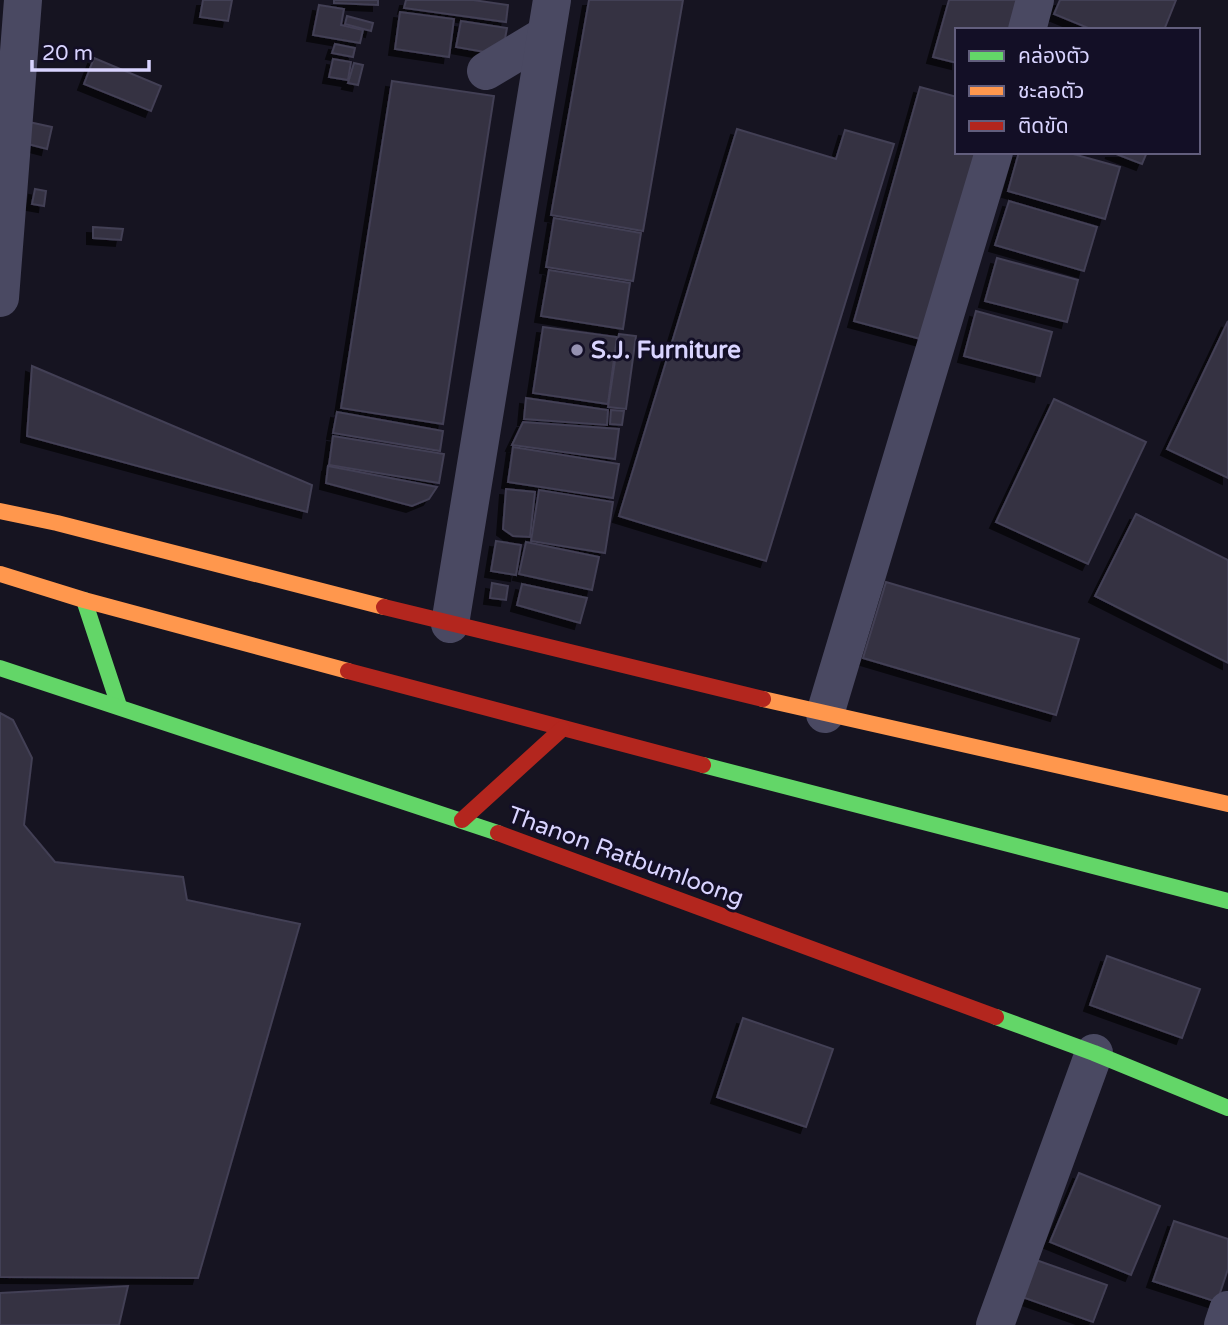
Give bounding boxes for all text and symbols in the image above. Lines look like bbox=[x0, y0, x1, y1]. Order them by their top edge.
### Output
scale bar bbox=[32, 28, 149, 72]
legend bbox=[955, 28, 1200, 154]
text: 20 m bbox=[42, 41, 93, 66]
text: คล่องตัว bbox=[1018, 44, 1090, 69]
text: ชะลอตัว bbox=[1018, 79, 1084, 104]
text: ติดขัด bbox=[1018, 114, 1069, 139]
place label: S.J. Furniture bbox=[591, 336, 741, 365]
marker: S.J. Furniture bbox=[569, 342, 585, 358]
street label: Thanon Ratbumloong bbox=[504, 800, 748, 913]

